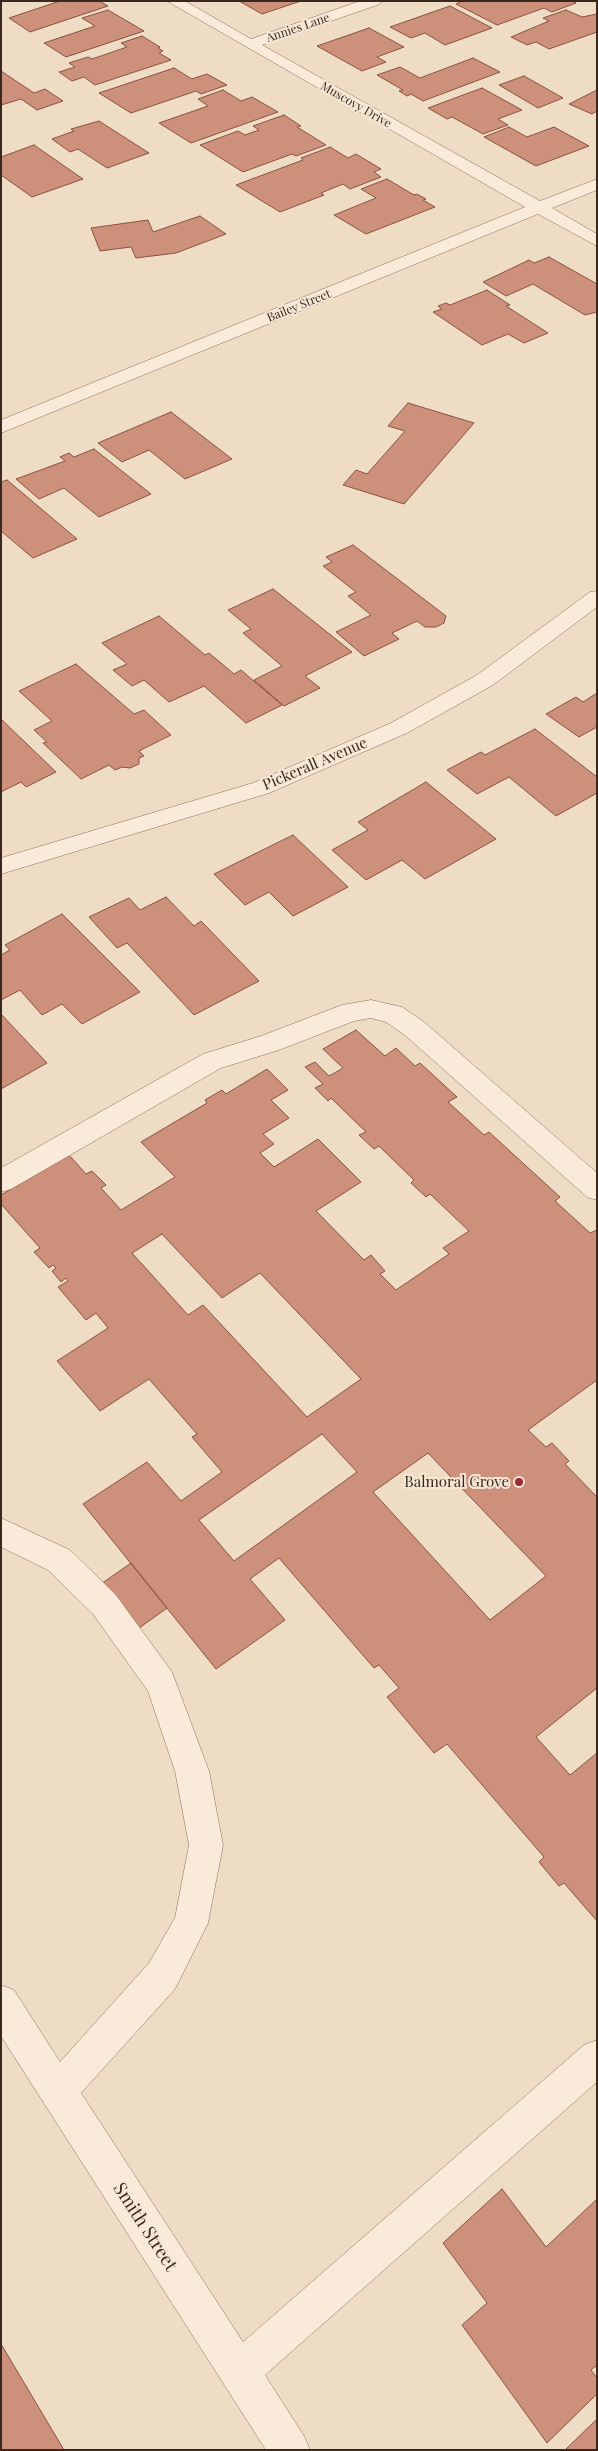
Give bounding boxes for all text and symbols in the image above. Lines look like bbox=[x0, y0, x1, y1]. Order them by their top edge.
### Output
street label: Annies Lane bbox=[264, 10, 332, 46]
street label: Muscovy Drive bbox=[318, 79, 394, 131]
street label: Bailey Street bbox=[265, 287, 333, 325]
street label: Pickerall Avenue bbox=[260, 734, 370, 794]
place label: Balmoral Grove bbox=[404, 1473, 509, 1491]
marker: Balmoral Grove bbox=[513, 1476, 525, 1488]
street label: Smith Street bbox=[109, 2179, 181, 2275]

